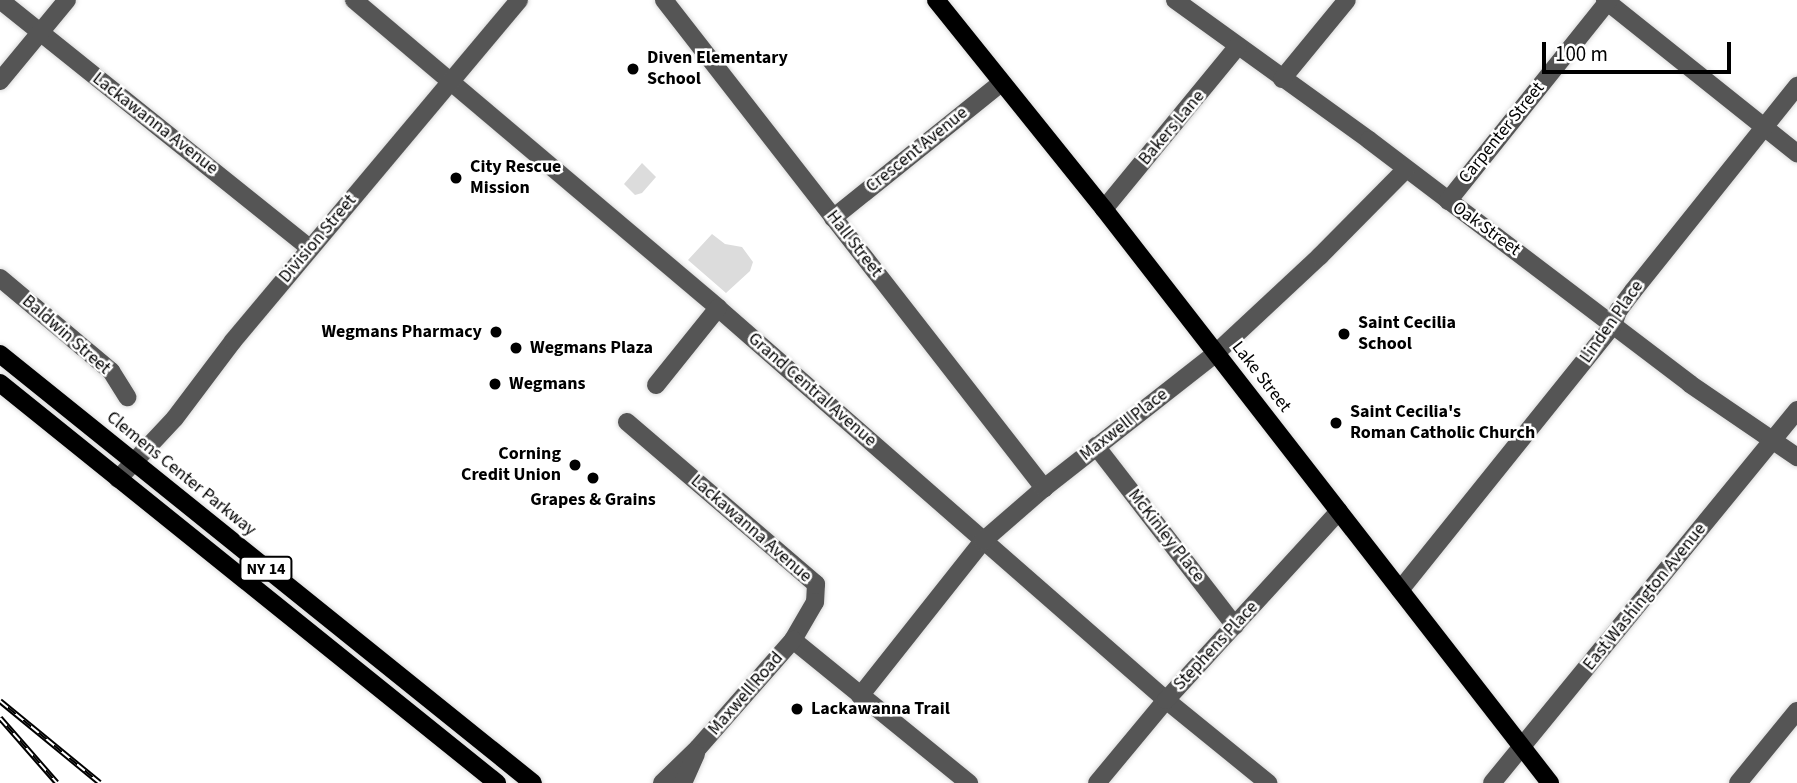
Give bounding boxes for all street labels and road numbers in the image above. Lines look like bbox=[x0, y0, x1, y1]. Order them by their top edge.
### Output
street label: Lackawanna Avenue bbox=[88, 68, 222, 180]
street label: Carpenter Street bbox=[1455, 78, 1549, 188]
street label: Bakers Lane bbox=[1134, 86, 1210, 170]
street label: Crescent Avenue bbox=[862, 102, 972, 198]
street label: Division Street bbox=[275, 190, 361, 288]
street label: Oak Street bbox=[1448, 197, 1524, 261]
street label: Hall Street bbox=[821, 206, 887, 282]
street label: Linden Place bbox=[1576, 276, 1648, 368]
street label: Baldwin Street bbox=[17, 291, 115, 379]
street label: Grand Central Avenue bbox=[743, 328, 881, 452]
street label: Lake Street bbox=[1227, 337, 1295, 417]
street label: Maxwell Place bbox=[1076, 384, 1172, 466]
street label: Clemens Center Parkway bbox=[102, 407, 260, 541]
street label: Lackawanna Avenue bbox=[686, 470, 816, 588]
street label: McKinley Place bbox=[1123, 485, 1209, 587]
street label: East Washington Avenue bbox=[1579, 519, 1711, 675]
road number: NY 14 bbox=[238, 556, 294, 582]
street label: Stephens Place bbox=[1169, 597, 1263, 695]
street label: Maxwell Road bbox=[704, 648, 788, 740]

